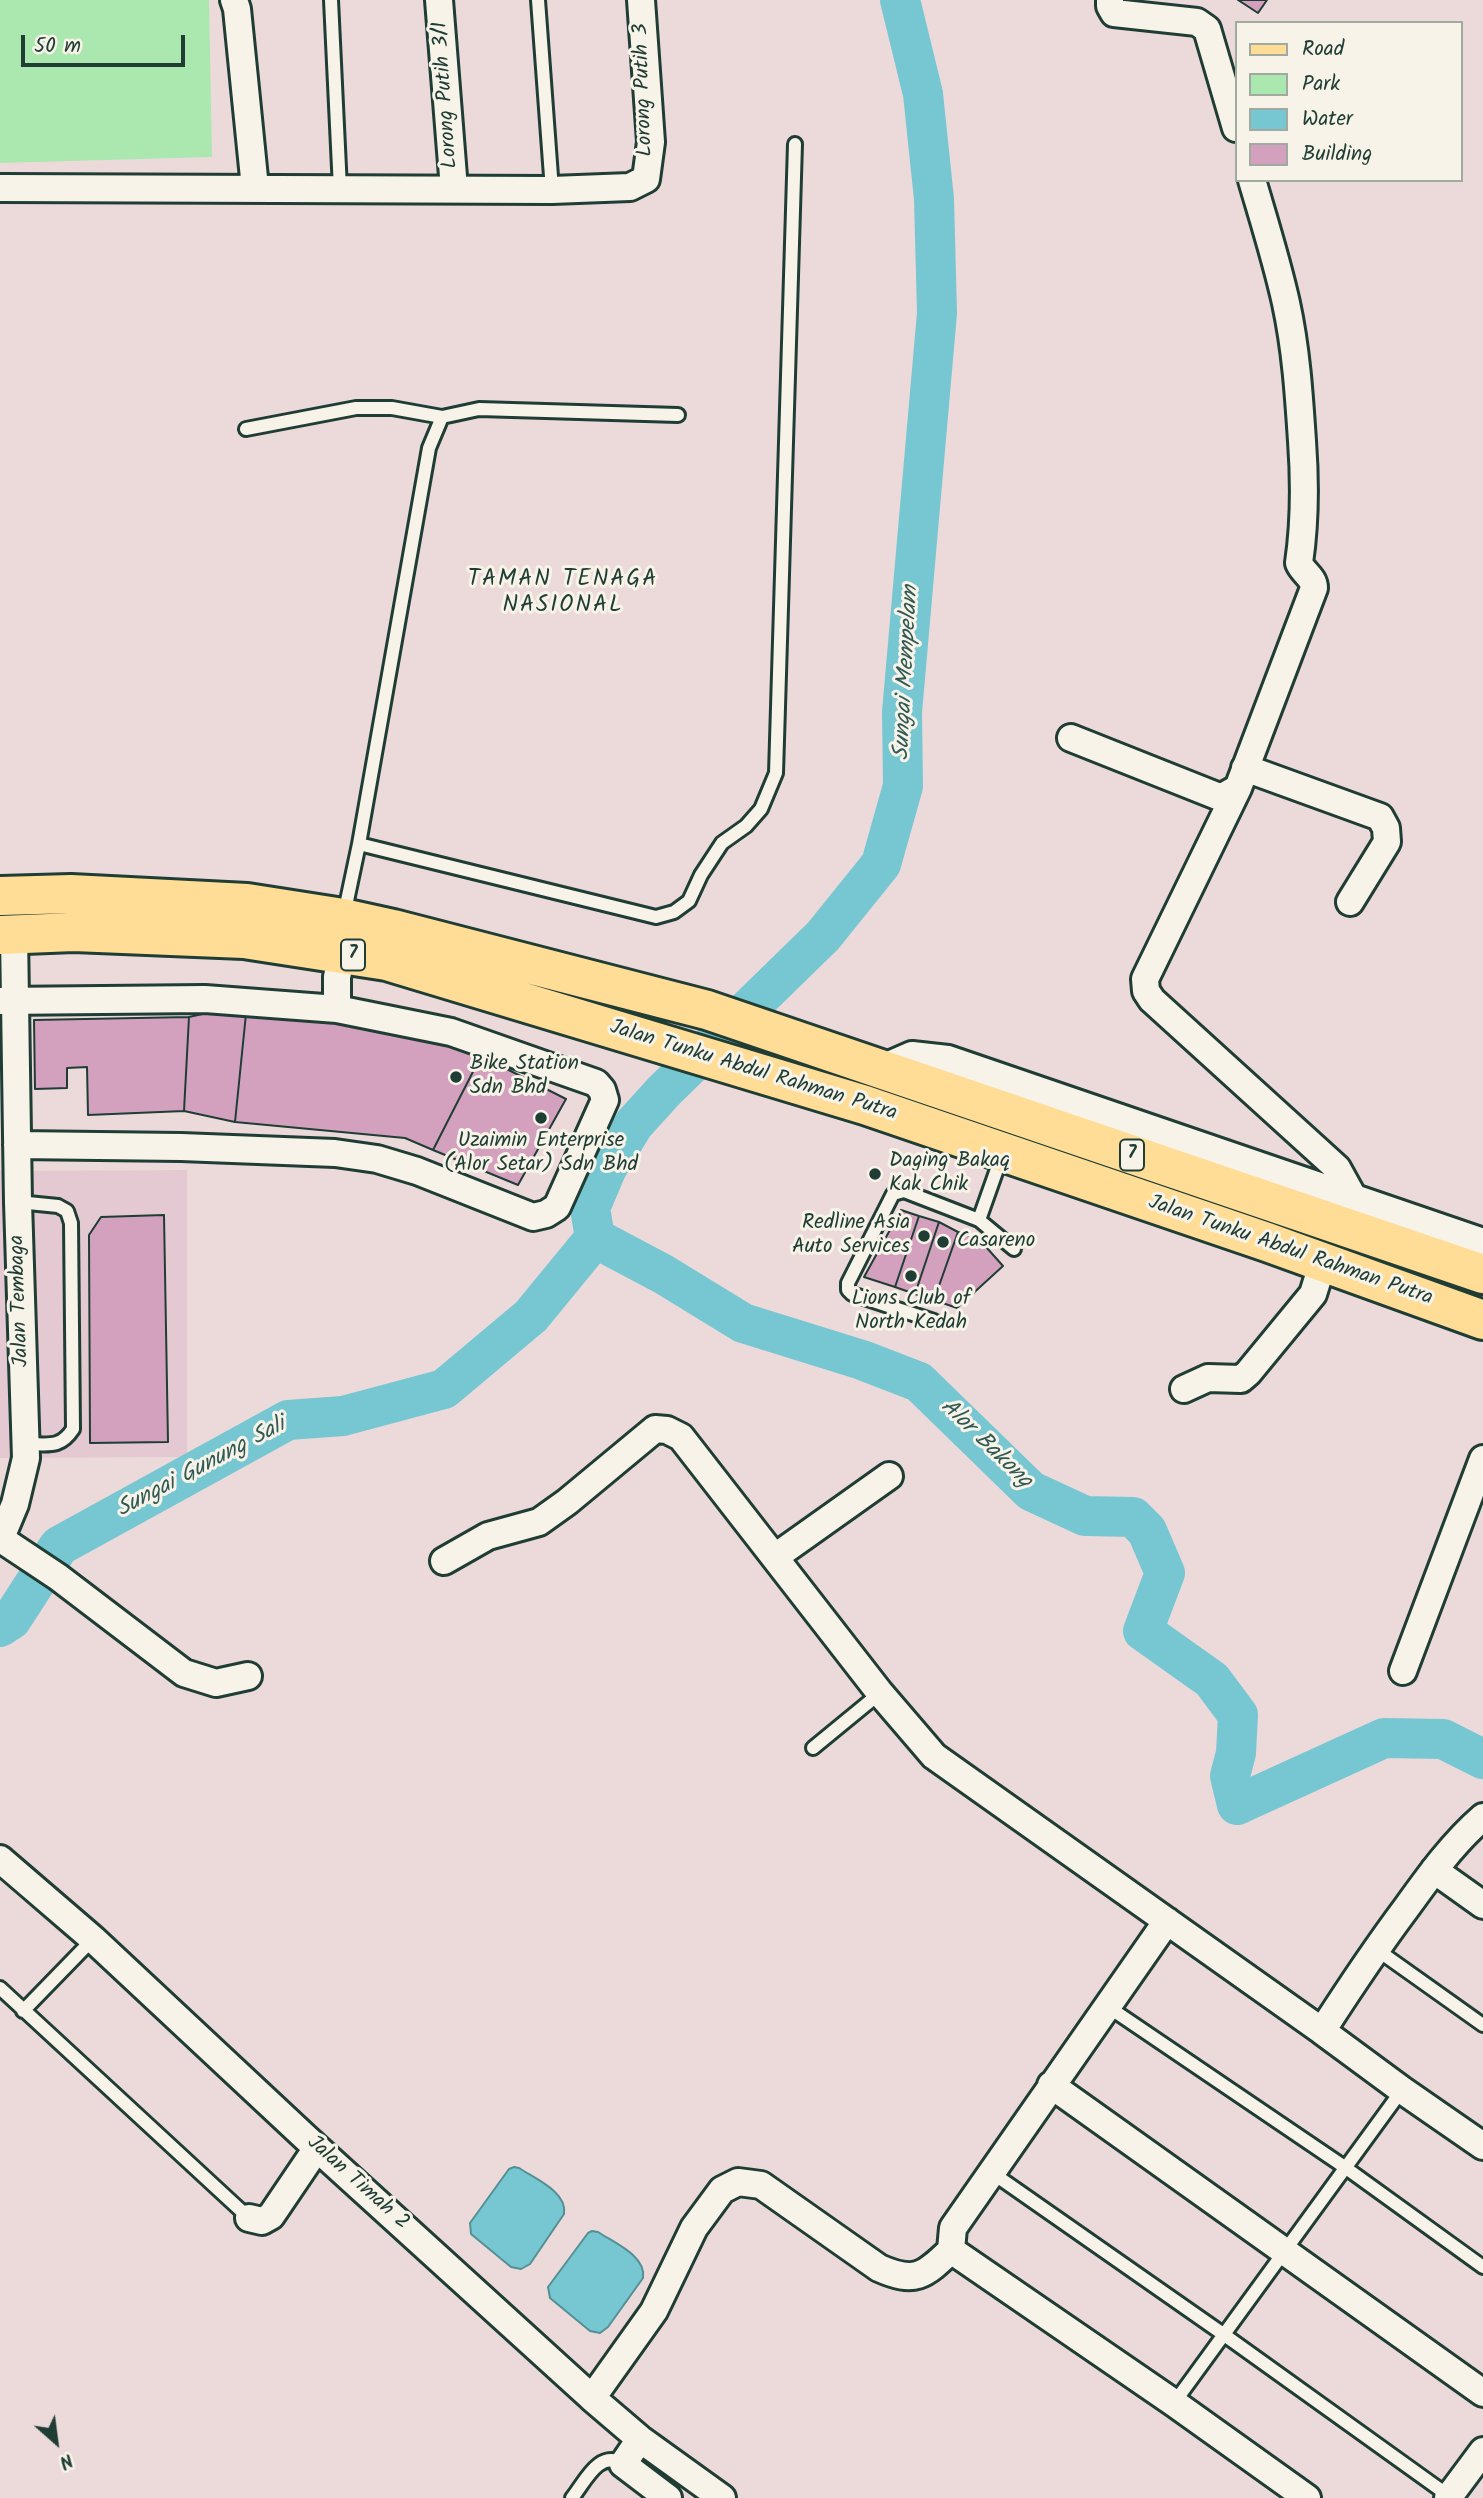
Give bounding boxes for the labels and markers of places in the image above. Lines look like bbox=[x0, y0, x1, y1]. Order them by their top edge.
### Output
place label: Bike Station Sdn Bhd bbox=[470, 1052, 579, 1102]
marker: Bike Station Sdn Bhd bbox=[448, 1069, 464, 1085]
marker: Uzaimin Enterprise (Alor Setar) Sdn Bhd bbox=[533, 1110, 549, 1126]
place label: Uzaimin Enterprise (Alor Setar) Sdn Bhd bbox=[444, 1129, 638, 1179]
place label: Daging Bakaq Kak Chik bbox=[889, 1149, 1010, 1199]
marker: Daging Bakaq Kak Chik bbox=[867, 1166, 883, 1182]
place label: Redline Asia Auto Services bbox=[792, 1211, 910, 1261]
marker: Redline Asia Auto Services bbox=[916, 1228, 932, 1244]
place label: Casareno bbox=[957, 1229, 1035, 1255]
marker: Casareno bbox=[935, 1234, 951, 1250]
marker: Lions Club of North Kedah bbox=[903, 1268, 919, 1284]
place label: Lions Club of North Kedah bbox=[851, 1287, 971, 1337]

